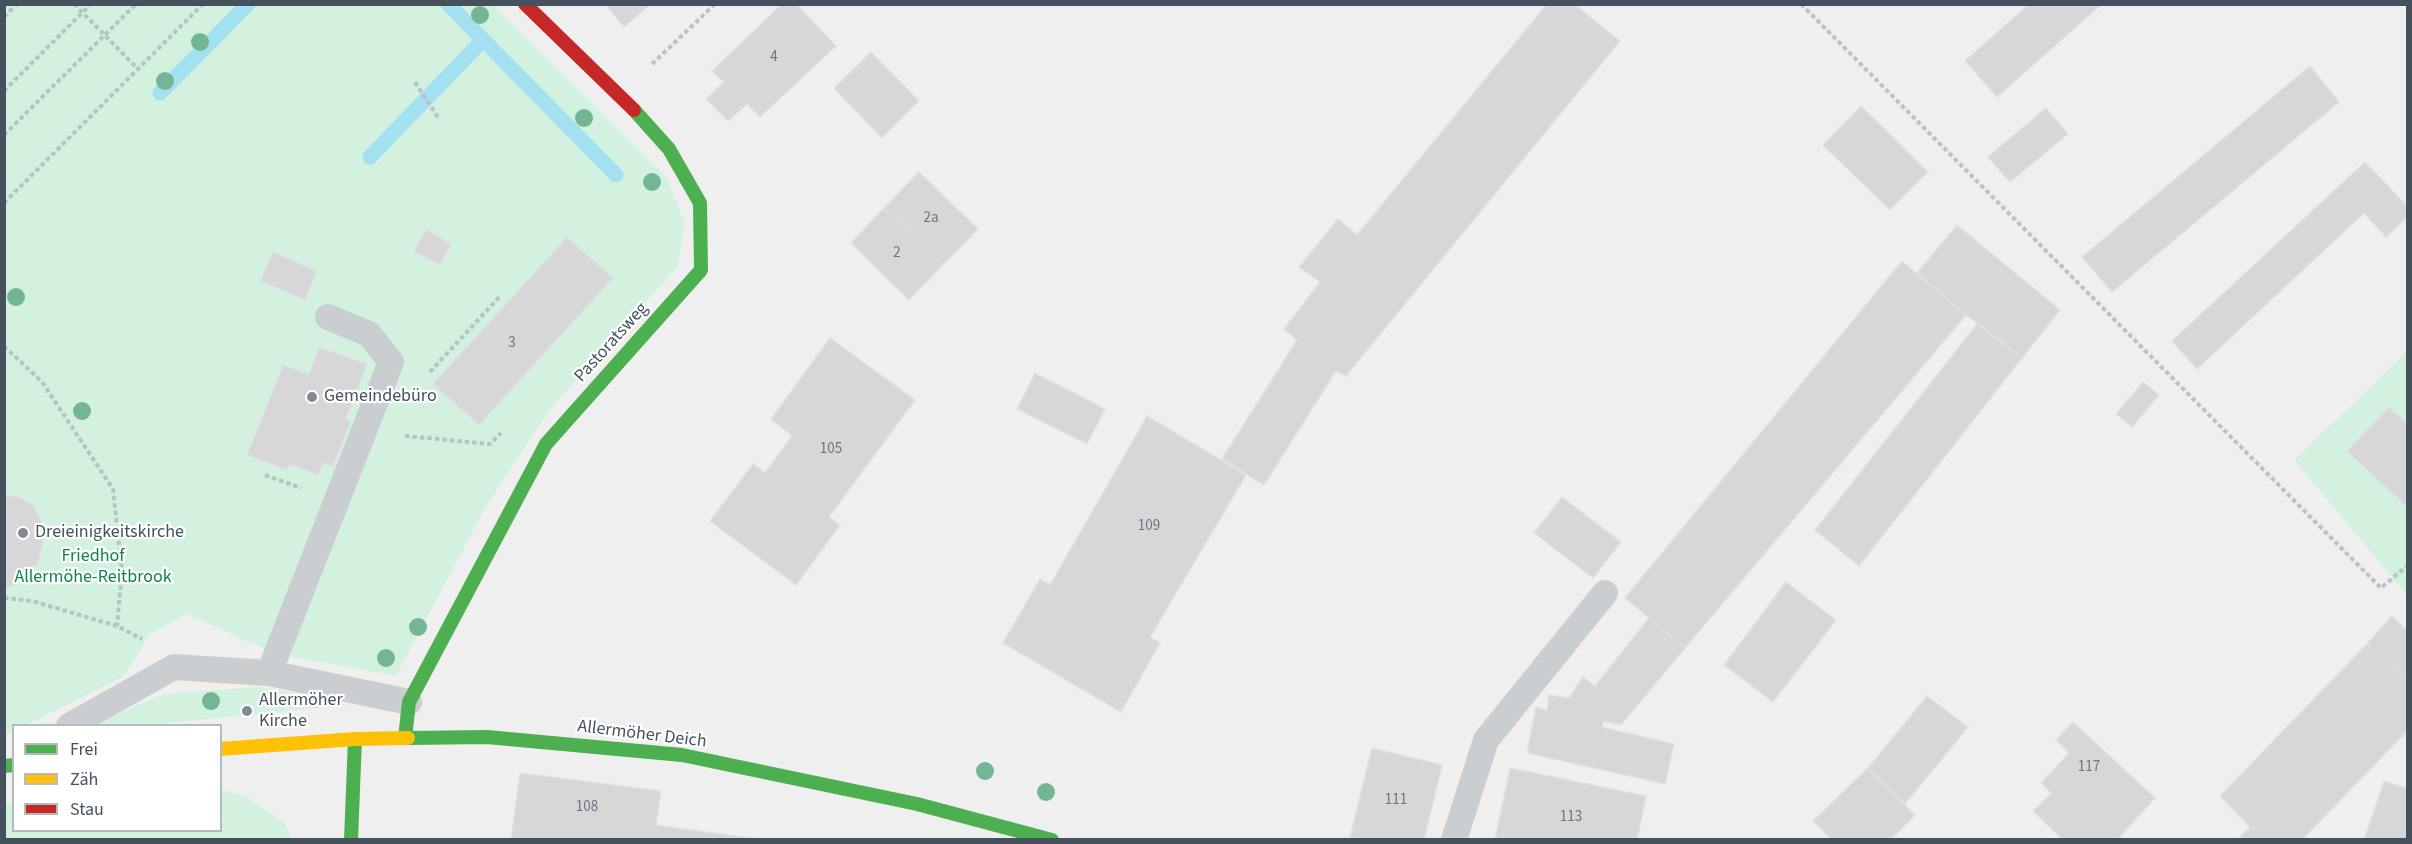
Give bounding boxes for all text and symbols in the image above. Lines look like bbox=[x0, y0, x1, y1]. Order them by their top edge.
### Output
house number: 4 bbox=[770, 49, 778, 67]
house number: 2a bbox=[923, 210, 939, 228]
house number: 2 bbox=[893, 245, 901, 263]
street label: Pastoratsweg bbox=[570, 299, 654, 387]
house number: 3 bbox=[508, 335, 516, 353]
place label: Gemeindebüro bbox=[324, 386, 437, 408]
marker: Gemeindebüro bbox=[305, 390, 319, 404]
house number: 105 bbox=[820, 441, 842, 459]
house number: 109 bbox=[1138, 518, 1160, 536]
place label: Dreieinigkeitskirche bbox=[35, 522, 184, 544]
marker: Dreieinigkeitskirche bbox=[16, 526, 30, 540]
park label: Friedhof Allermöhe-Reitbrook bbox=[14, 546, 172, 588]
place label: Allermöher Kirche bbox=[259, 690, 343, 732]
marker: Allermöher Kirche bbox=[240, 704, 254, 718]
street label: Allermöher Deich bbox=[576, 716, 708, 754]
legend bbox=[12, 724, 222, 832]
text: Frei bbox=[70, 737, 98, 762]
house number: 117 bbox=[2078, 759, 2100, 777]
text: Zäh bbox=[70, 767, 98, 792]
house number: 111 bbox=[1385, 792, 1407, 810]
text: Stau bbox=[70, 797, 104, 822]
house number: 108 bbox=[576, 799, 598, 817]
house number: 113 bbox=[1560, 809, 1582, 827]

